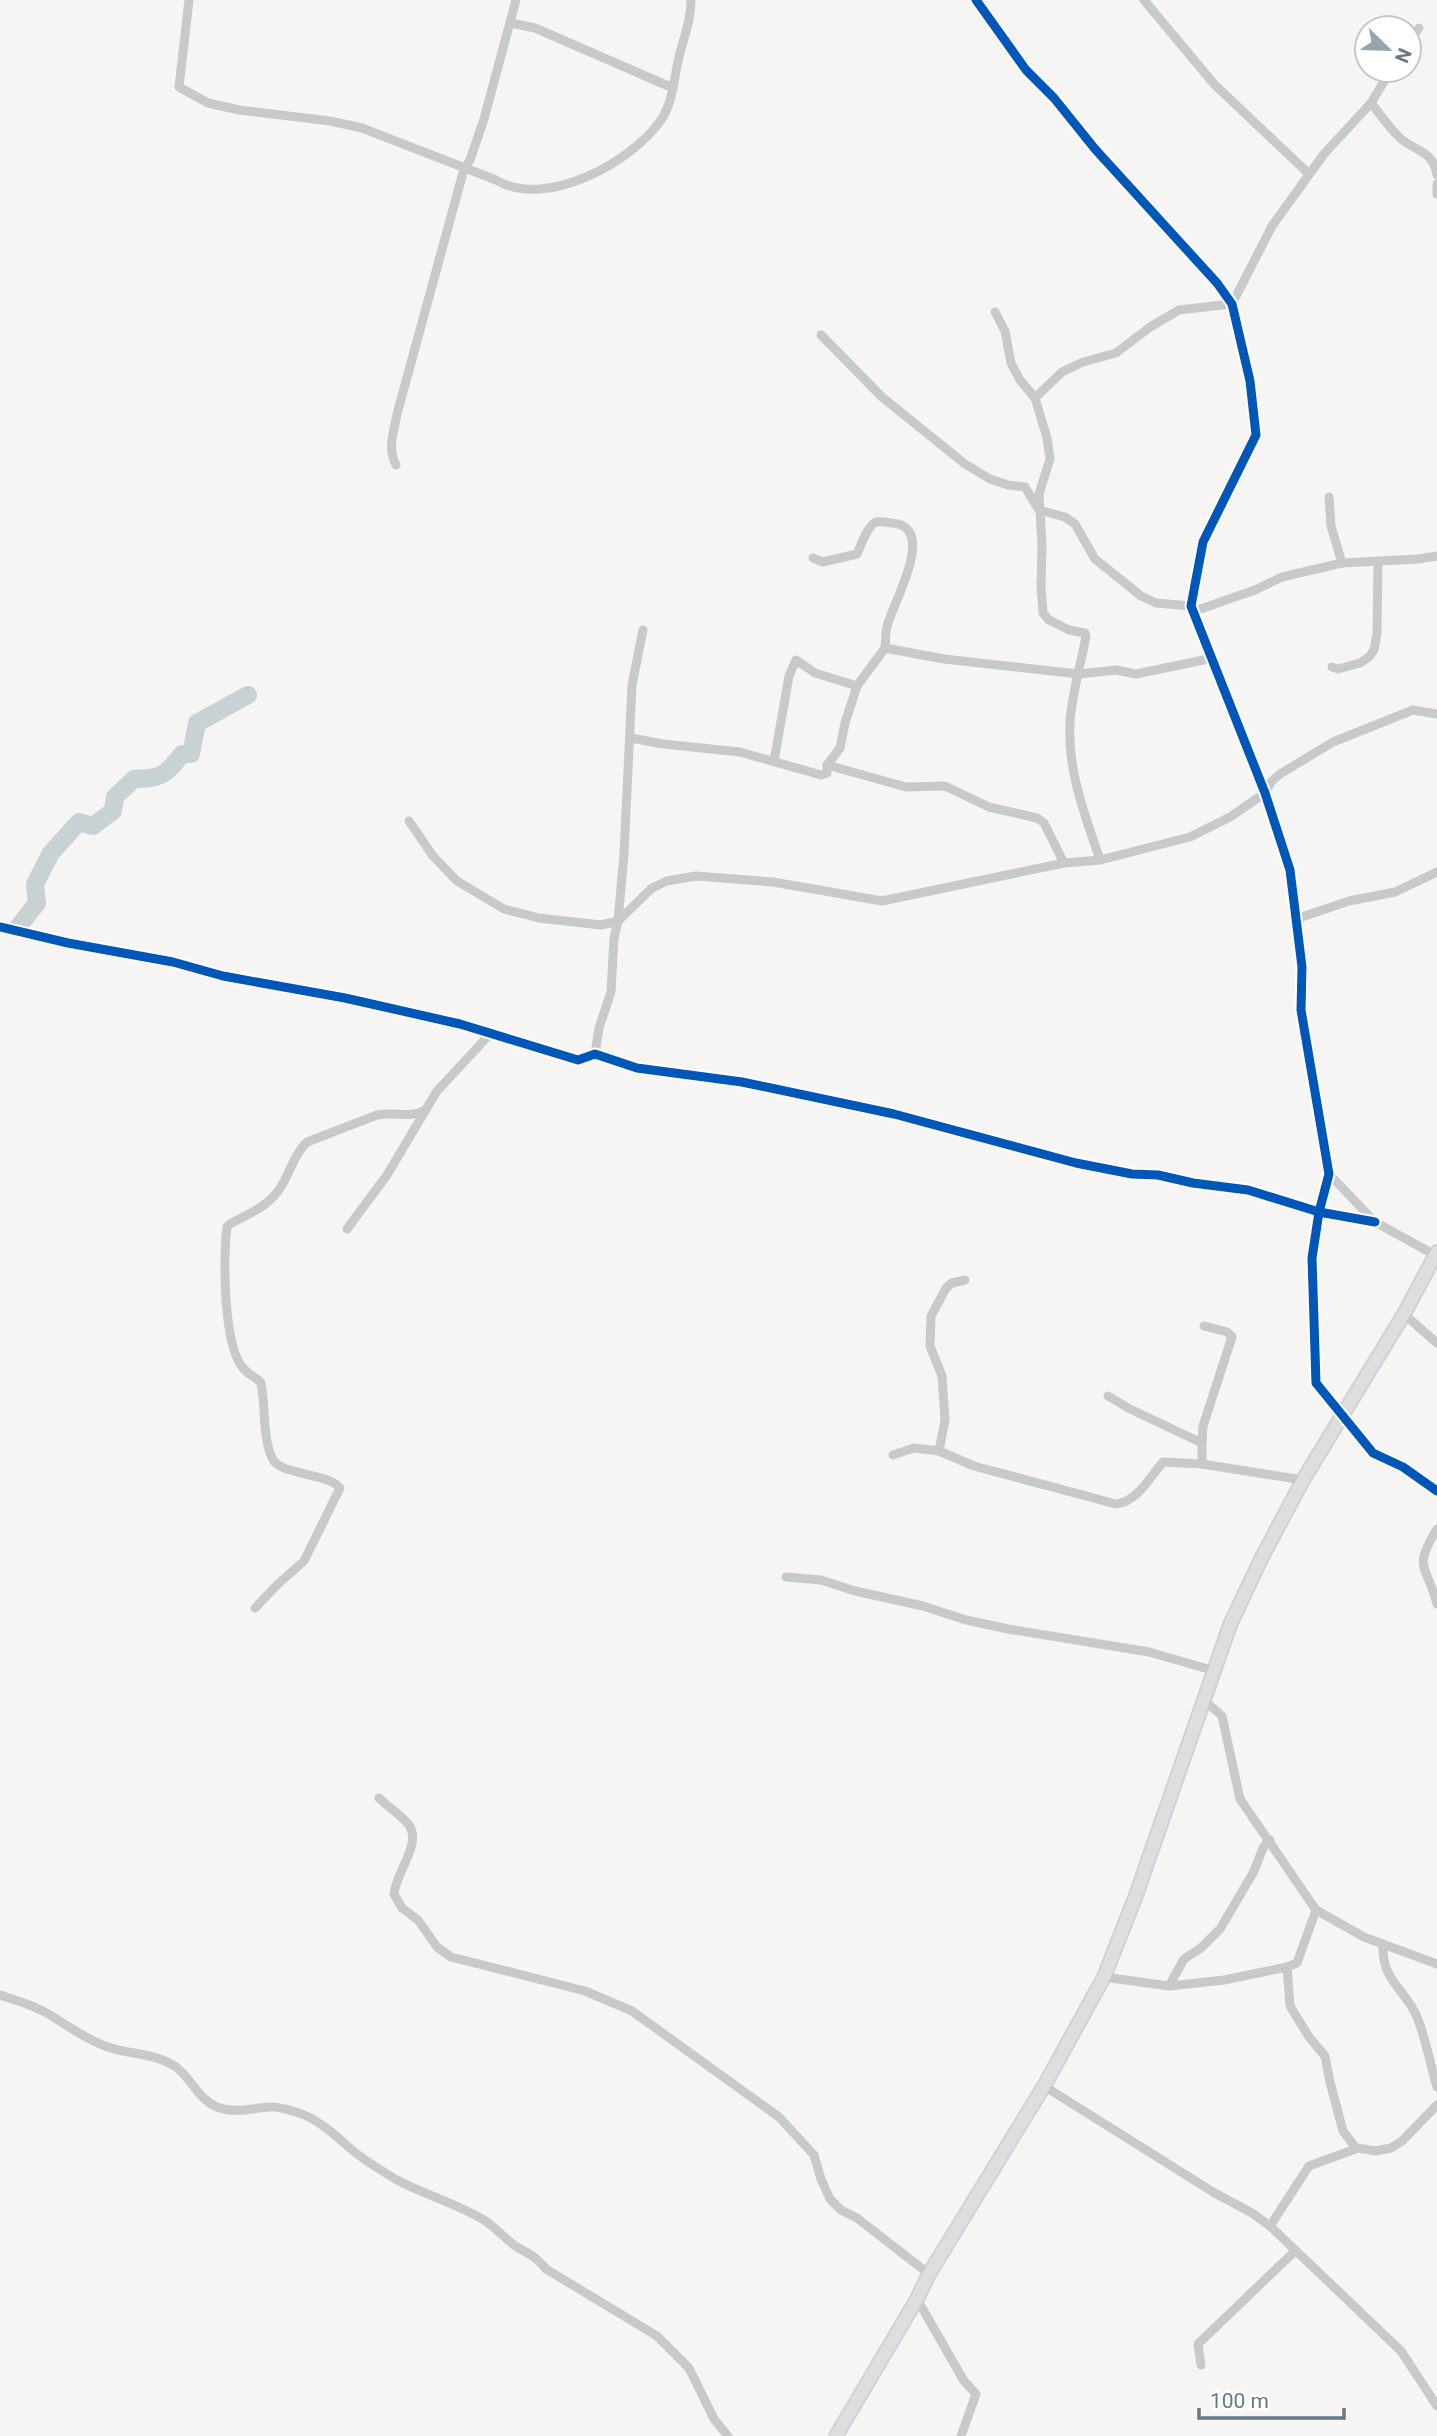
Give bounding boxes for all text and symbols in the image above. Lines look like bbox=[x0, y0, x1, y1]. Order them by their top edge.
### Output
north arrow bbox=[1353, 14, 1423, 84]
text: N bbox=[1390, 45, 1416, 66]
scale bar bbox=[1199, 2376, 1344, 2420]
text: 100 m bbox=[1210, 2389, 1269, 2413]

